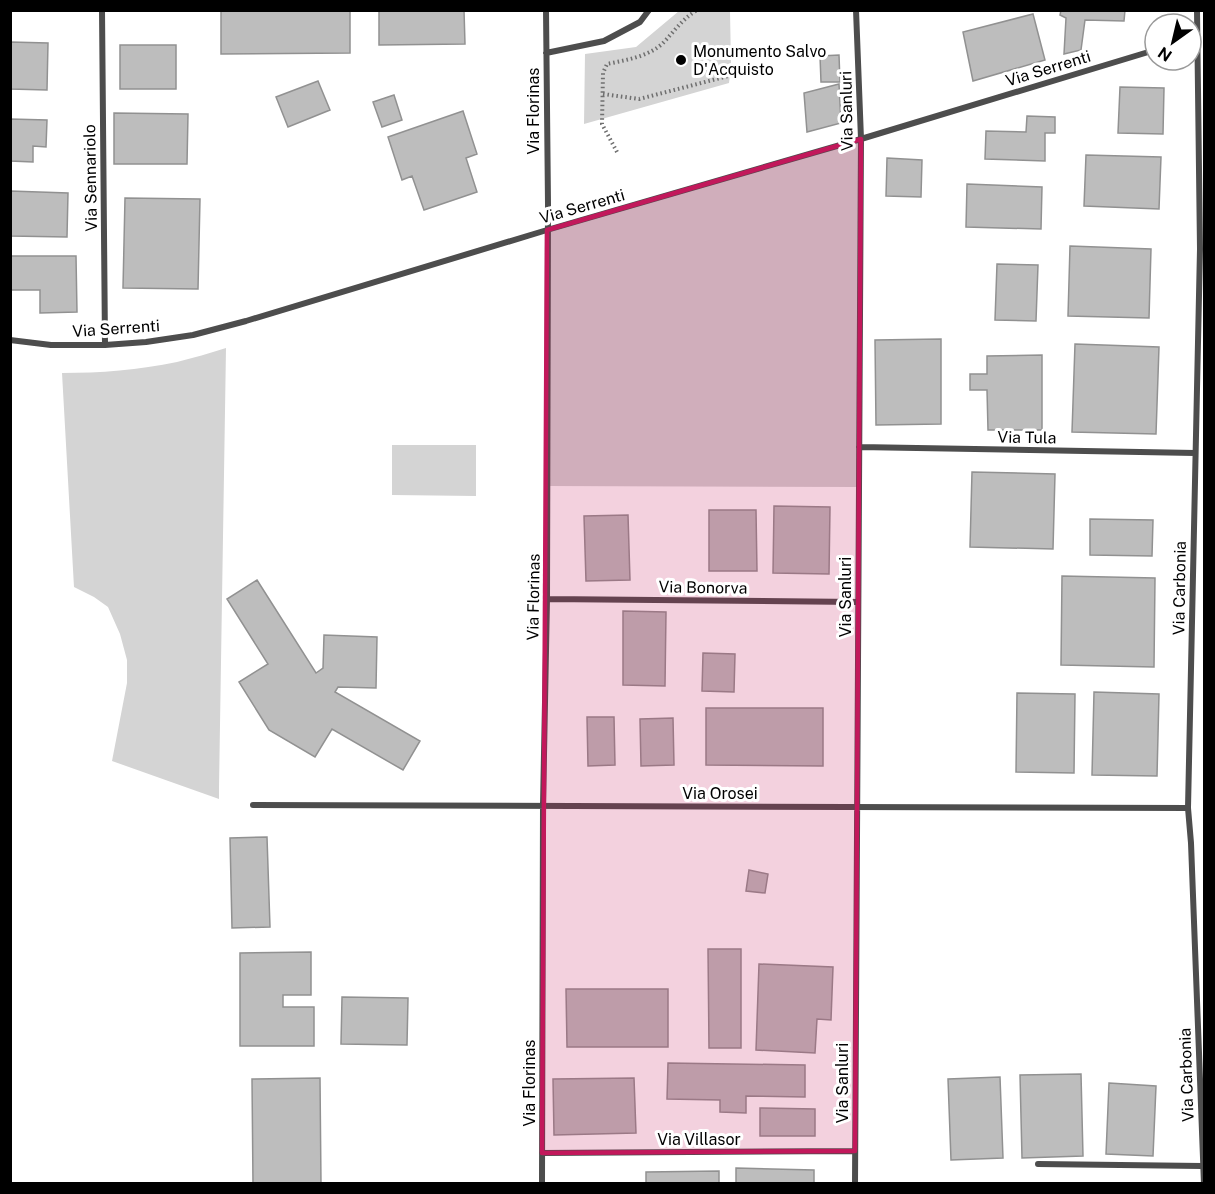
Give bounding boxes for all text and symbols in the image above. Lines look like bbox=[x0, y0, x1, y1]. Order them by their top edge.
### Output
north arrow bbox=[1143, 12, 1203, 72]
place label: Monumento Salvo D'Acquisto bbox=[693, 42, 826, 79]
text: N bbox=[1154, 43, 1175, 65]
street label: Via Serrenti bbox=[1003, 47, 1093, 90]
marker: Monumento Salvo D'Acquisto bbox=[674, 53, 688, 67]
street label: Via Florinas bbox=[524, 68, 543, 154]
street label: Via Sanluri bbox=[836, 71, 857, 151]
street label: Via Sennariolo bbox=[80, 124, 101, 232]
street label: Via Serrenti bbox=[537, 185, 627, 228]
street label: Via Serrenti bbox=[72, 316, 160, 341]
street label: Via Tula bbox=[997, 427, 1057, 448]
street label: Via Carbonia bbox=[1169, 541, 1190, 635]
street label: Via Florinas bbox=[523, 553, 544, 641]
street label: Via Sanluri bbox=[836, 557, 855, 637]
street label: Via Bonorva bbox=[658, 577, 748, 598]
street label: Via Orosei bbox=[682, 784, 758, 803]
street label: Via Carbonia bbox=[1175, 1028, 1198, 1122]
street label: Via Florinas bbox=[520, 1040, 539, 1126]
street label: Via Sanluri bbox=[833, 1043, 852, 1123]
street label: Via Villasor bbox=[657, 1130, 741, 1149]

